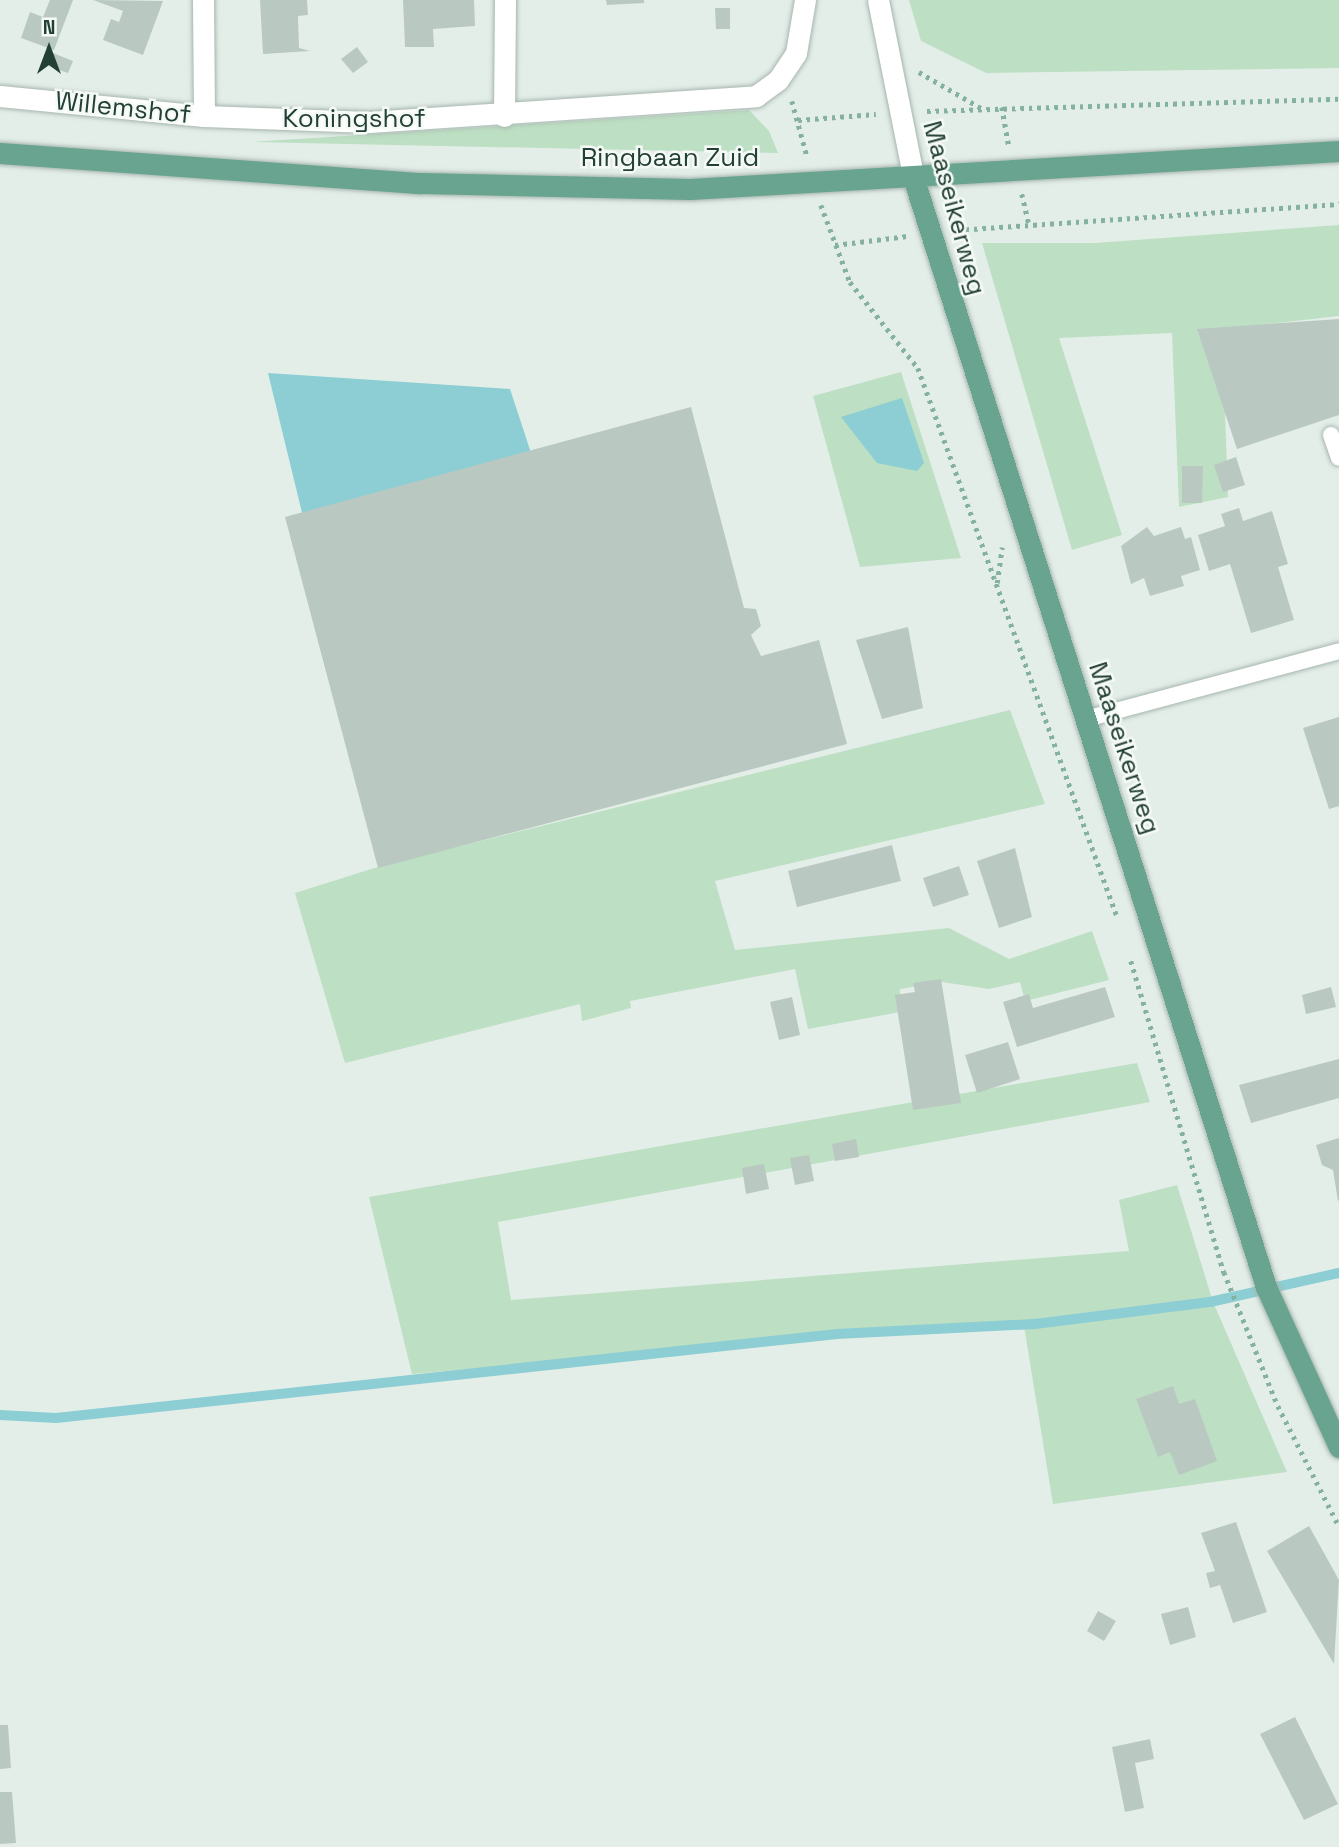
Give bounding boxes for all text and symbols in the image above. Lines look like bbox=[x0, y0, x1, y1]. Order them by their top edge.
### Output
north arrow bbox=[14, 14, 84, 84]
text: N bbox=[43, 15, 55, 40]
street label: Willemshof bbox=[54, 85, 192, 131]
street label: Koningshof bbox=[282, 103, 426, 135]
street label: Maaseikerweg bbox=[916, 118, 992, 298]
street label: Ringbaan Zuid bbox=[581, 142, 759, 174]
street label: Maaseikerweg bbox=[1082, 658, 1166, 838]

